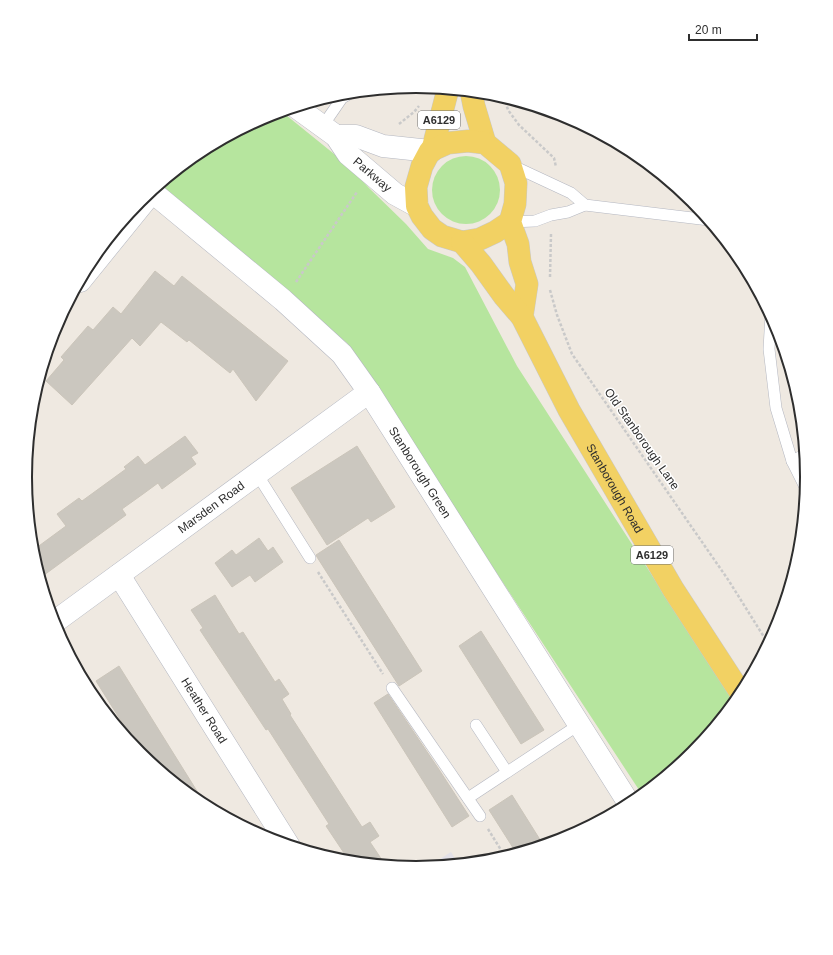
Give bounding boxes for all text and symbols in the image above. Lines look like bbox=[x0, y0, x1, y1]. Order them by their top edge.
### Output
scale bar bbox=[689, 16, 757, 42]
text: 20 m bbox=[695, 23, 722, 37]
road number: A6129 bbox=[418, 111, 460, 129]
street label: Parkway bbox=[350, 154, 394, 195]
street label: Old Stanborough Lane bbox=[602, 386, 683, 493]
street label: Stanborough Green bbox=[386, 424, 454, 521]
street label: Stanborough Road bbox=[583, 441, 646, 536]
street label: Marsden Road bbox=[175, 478, 247, 536]
road number: A6129 bbox=[631, 546, 673, 564]
street label: Heather Road bbox=[178, 675, 230, 746]

